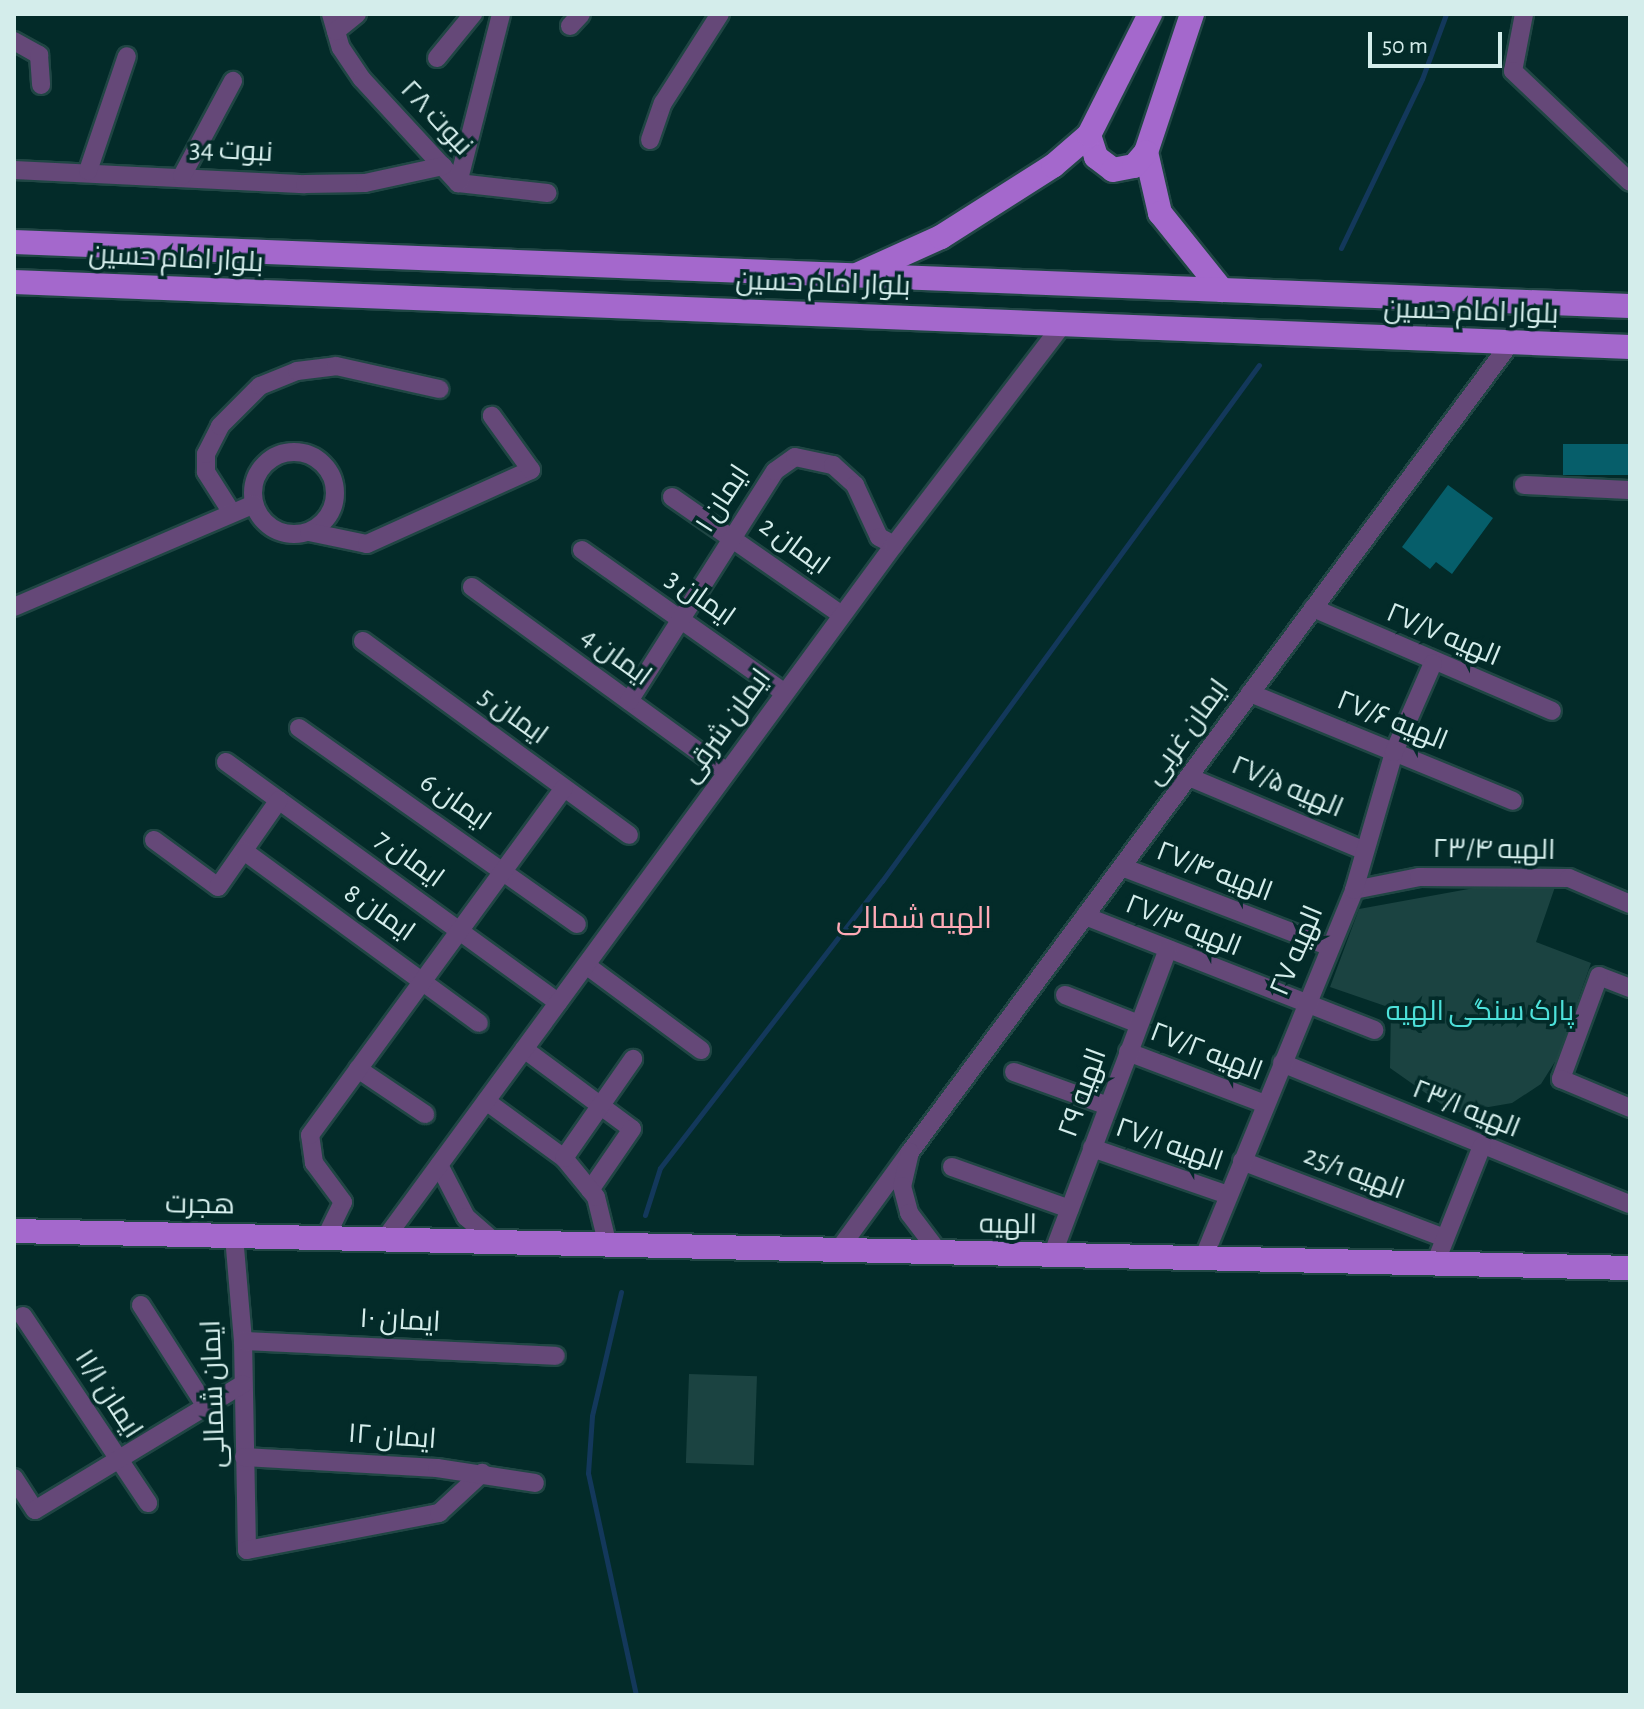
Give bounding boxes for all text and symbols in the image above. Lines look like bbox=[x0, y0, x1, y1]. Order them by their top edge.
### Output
scale bar bbox=[1372, 16, 1506, 66]
text: 50 m bbox=[1382, 34, 1428, 58]
street label: نبوت ۲۸ bbox=[393, 73, 479, 163]
street label: نبوت 34 bbox=[188, 132, 274, 170]
street label: بلوار امام حسین bbox=[88, 238, 264, 280]
street label: بلوار امام حسین bbox=[735, 264, 911, 304]
street label: بلوار امام حسین bbox=[1383, 292, 1559, 332]
street label: ایمان ۱ bbox=[689, 459, 757, 539]
street label: ایمان 2 bbox=[753, 509, 835, 583]
street label: ایمان 3 bbox=[659, 562, 741, 634]
street label: الهیه ۲۷/۷ bbox=[1381, 596, 1505, 674]
street label: ایمان 4 bbox=[574, 620, 658, 694]
street label: ایمان شرقی bbox=[673, 662, 779, 790]
street label: ایمان غربی bbox=[1137, 673, 1237, 791]
street label: ایمان 5 bbox=[472, 680, 554, 752]
street label: الهیه ۲۷/۶ bbox=[1332, 684, 1452, 758]
street label: الهیه ۲۷/۵ bbox=[1226, 748, 1348, 826]
street label: ایمان 6 bbox=[413, 766, 497, 838]
street label: ایمان 7 bbox=[368, 823, 450, 895]
street label: الهیه ۲۳/۴ bbox=[1432, 832, 1556, 868]
street label: الهیه ۲۷/۴ bbox=[1151, 835, 1277, 909]
street label: ایمان 8 bbox=[337, 877, 421, 949]
street label: الهیه ۲۷/۳ bbox=[1120, 888, 1246, 964]
district label: الهیه شمالی bbox=[836, 901, 992, 937]
street label: الهیه ۲۷ bbox=[1263, 901, 1331, 1001]
park label: پارک سنگی الهیه bbox=[1386, 995, 1574, 1029]
street label: الهیه ۲۷/۲ bbox=[1145, 1015, 1267, 1089]
street label: الهیه ۲۹ bbox=[1051, 1044, 1115, 1142]
street label: الهیه ۲۳/۱ bbox=[1407, 1072, 1525, 1146]
street label: الهیه ۲۷/۱ bbox=[1111, 1111, 1227, 1179]
street label: الهیه 25/1 bbox=[1299, 1139, 1409, 1207]
street label: هجرت bbox=[165, 1188, 235, 1222]
street label: الهیه bbox=[979, 1208, 1037, 1242]
street label: ایمان ۱۰ bbox=[359, 1302, 441, 1340]
street label: ایمان شمالی bbox=[195, 1319, 233, 1469]
street label: ایمان ۱۱/۱ bbox=[67, 1343, 149, 1445]
street label: ایمان ۱۲ bbox=[347, 1417, 437, 1457]

